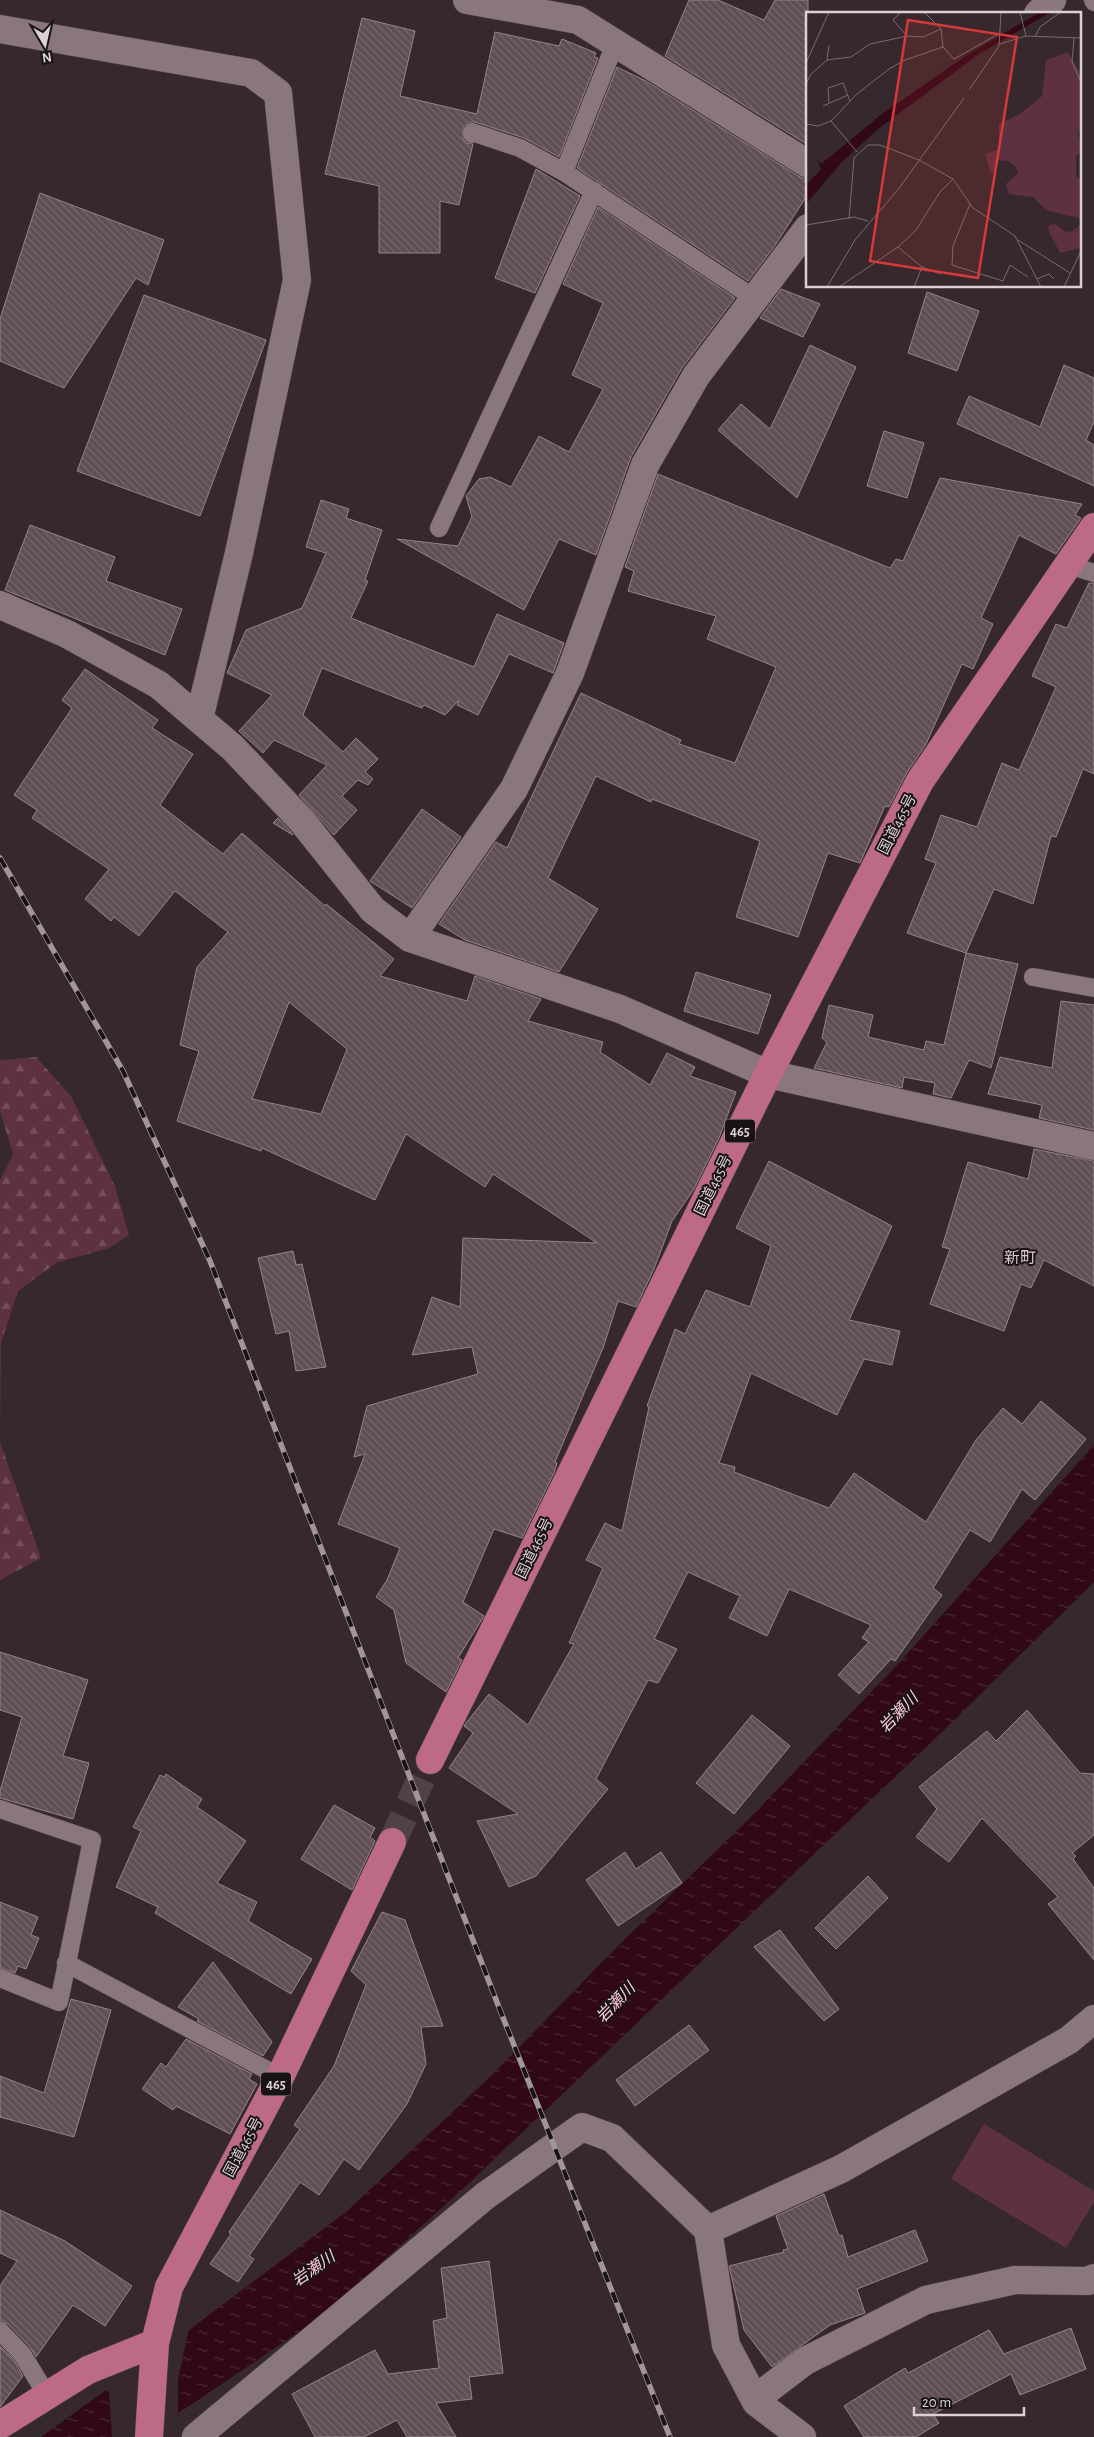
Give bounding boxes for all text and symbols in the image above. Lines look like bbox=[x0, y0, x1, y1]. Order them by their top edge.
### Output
inset map bbox=[806, 12, 1082, 288]
north arrow bbox=[20, 20, 70, 70]
text: N bbox=[41, 49, 53, 65]
street label: 国道465号 bbox=[875, 791, 919, 857]
road number: 465 bbox=[725, 1120, 755, 1142]
street label: 国道465号 bbox=[691, 1152, 735, 1218]
district label: 新町 bbox=[1004, 1249, 1036, 1266]
street label: 国道465号 bbox=[512, 1515, 556, 1581]
water label: 岩瀬川 bbox=[876, 1688, 923, 1736]
water label: 岩瀬川 bbox=[593, 1978, 640, 2026]
road number: 465 bbox=[261, 2072, 291, 2096]
street label: 国道465号 bbox=[221, 2114, 265, 2180]
water label: 岩瀬川 bbox=[289, 2247, 339, 2289]
scale bar bbox=[914, 2384, 1024, 2416]
text: 20 m bbox=[922, 2395, 951, 2410]

